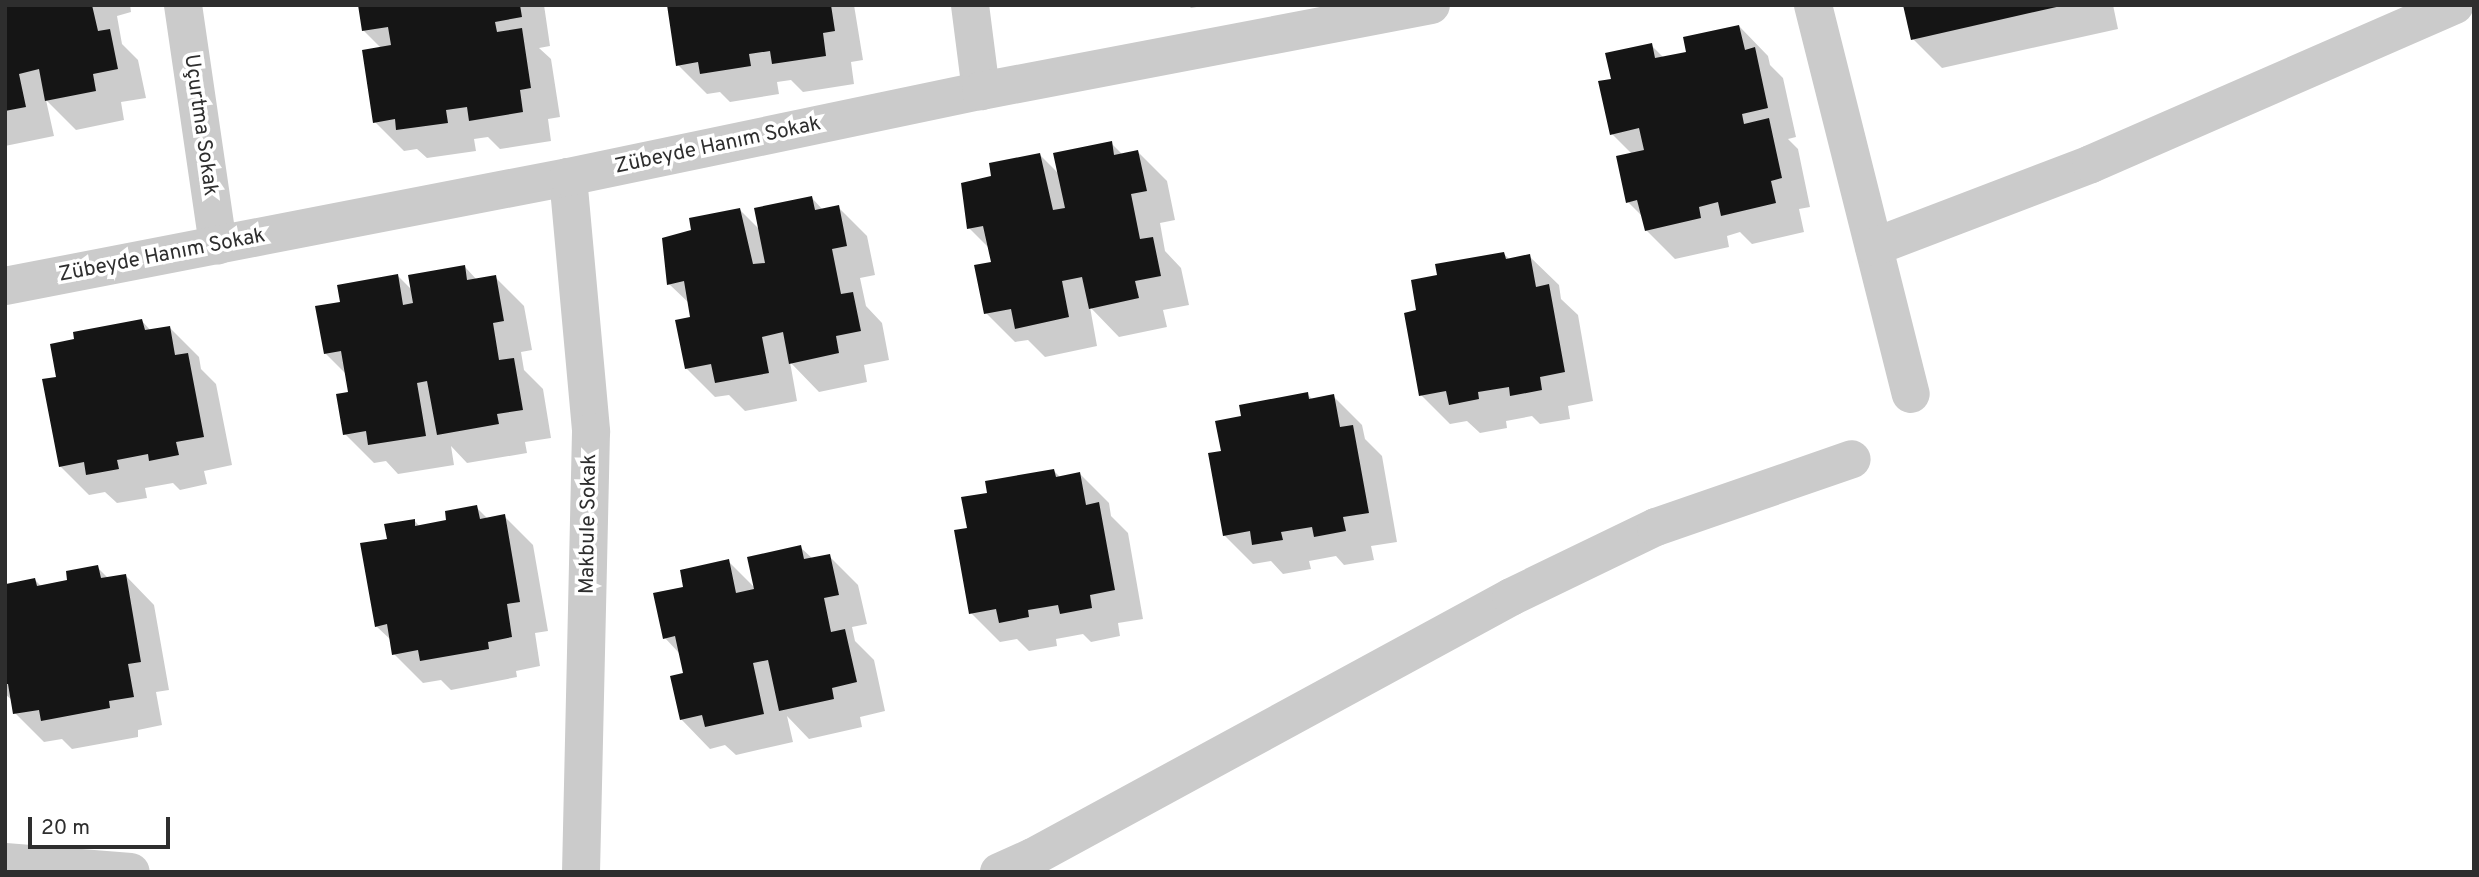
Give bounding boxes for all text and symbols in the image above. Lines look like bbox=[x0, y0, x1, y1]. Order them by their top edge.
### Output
street label: Uçurtma Sokak bbox=[178, 52, 222, 198]
street label: Zübeyde Hanım Sokak bbox=[613, 112, 823, 180]
street label: Zübeyde Hanım Sokak bbox=[57, 224, 267, 288]
street label: Makbule Sokak bbox=[575, 454, 603, 594]
scale bar bbox=[32, 804, 173, 848]
text: 20 m bbox=[41, 815, 90, 842]

